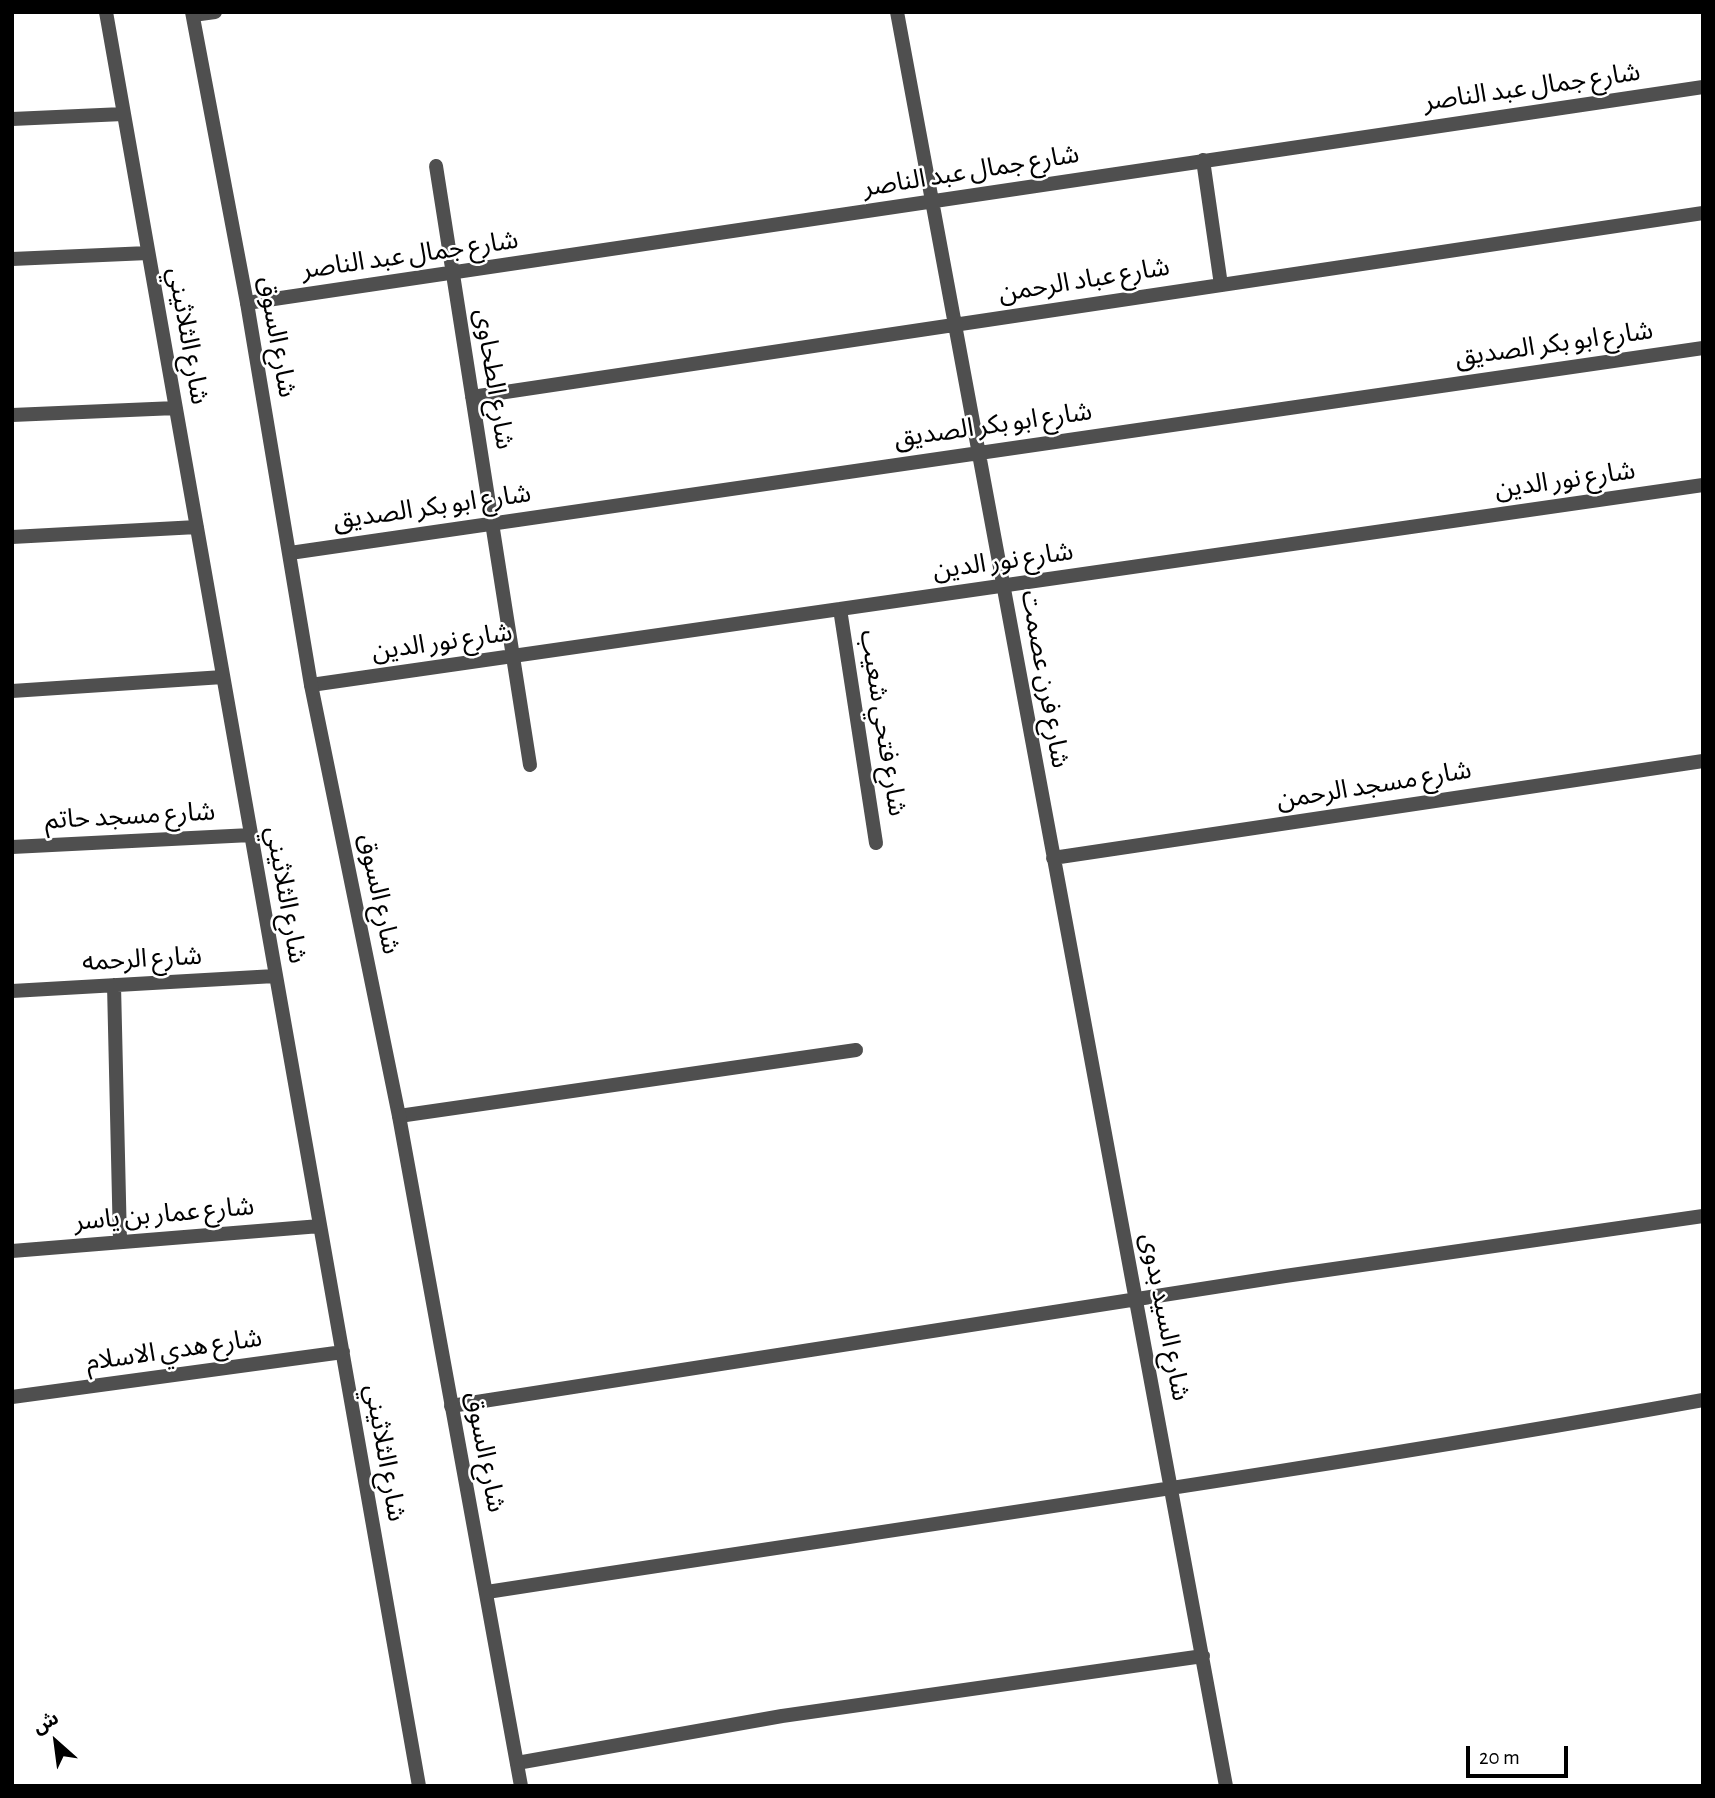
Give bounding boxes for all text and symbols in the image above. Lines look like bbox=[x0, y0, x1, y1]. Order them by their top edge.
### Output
street label: شارع جمال عبد الناصر bbox=[1422, 56, 1642, 118]
street label: شارع جمال عبد الناصر bbox=[861, 138, 1081, 204]
street label: شارع جمال عبد الناصر bbox=[300, 224, 520, 286]
street label: شارع عباد الرحمن bbox=[996, 251, 1172, 309]
street label: شارع الثلاثيني bbox=[161, 265, 215, 407]
street label: شارع السوق bbox=[251, 274, 303, 400]
street label: شارع الطحاوى bbox=[467, 306, 521, 452]
street label: شارع ابو بكر الصديق bbox=[1453, 315, 1655, 373]
street label: شارع ابو بكر الصديق bbox=[892, 396, 1094, 454]
street label: شارع نور الدين bbox=[1493, 455, 1637, 505]
street label: شارع ابو بكر الصديق bbox=[331, 478, 533, 536]
street label: شارع نور الدين bbox=[931, 536, 1075, 586]
street label: شارع فرن عصمت bbox=[1014, 588, 1076, 770]
street label: شارع نور الدين bbox=[370, 617, 514, 667]
street label: شارع فتحي شعيب bbox=[853, 628, 913, 818]
street label: شارع مسجد الرحمن bbox=[1274, 754, 1474, 816]
street label: شارع مسجد حاتم bbox=[44, 796, 216, 836]
street label: شارع الثلاثيني bbox=[259, 824, 313, 966]
street label: شارع السوق bbox=[351, 831, 407, 957]
street label: شارع الرحمه bbox=[81, 940, 203, 978]
street label: شارع عمار بن ياسر bbox=[73, 1191, 255, 1237]
street label: شارع السيد بدوى bbox=[1133, 1231, 1197, 1403]
street label: شارع هدي الاسلام bbox=[84, 1322, 264, 1378]
street label: شارع الثلاثيني bbox=[358, 1382, 412, 1524]
street label: شارع السوق bbox=[458, 1389, 512, 1515]
north arrow bbox=[21, 1707, 91, 1777]
text: ش bbox=[30, 1709, 62, 1738]
scale bar bbox=[1470, 1731, 1572, 1775]
text: 20 m bbox=[1479, 1747, 1520, 1768]

